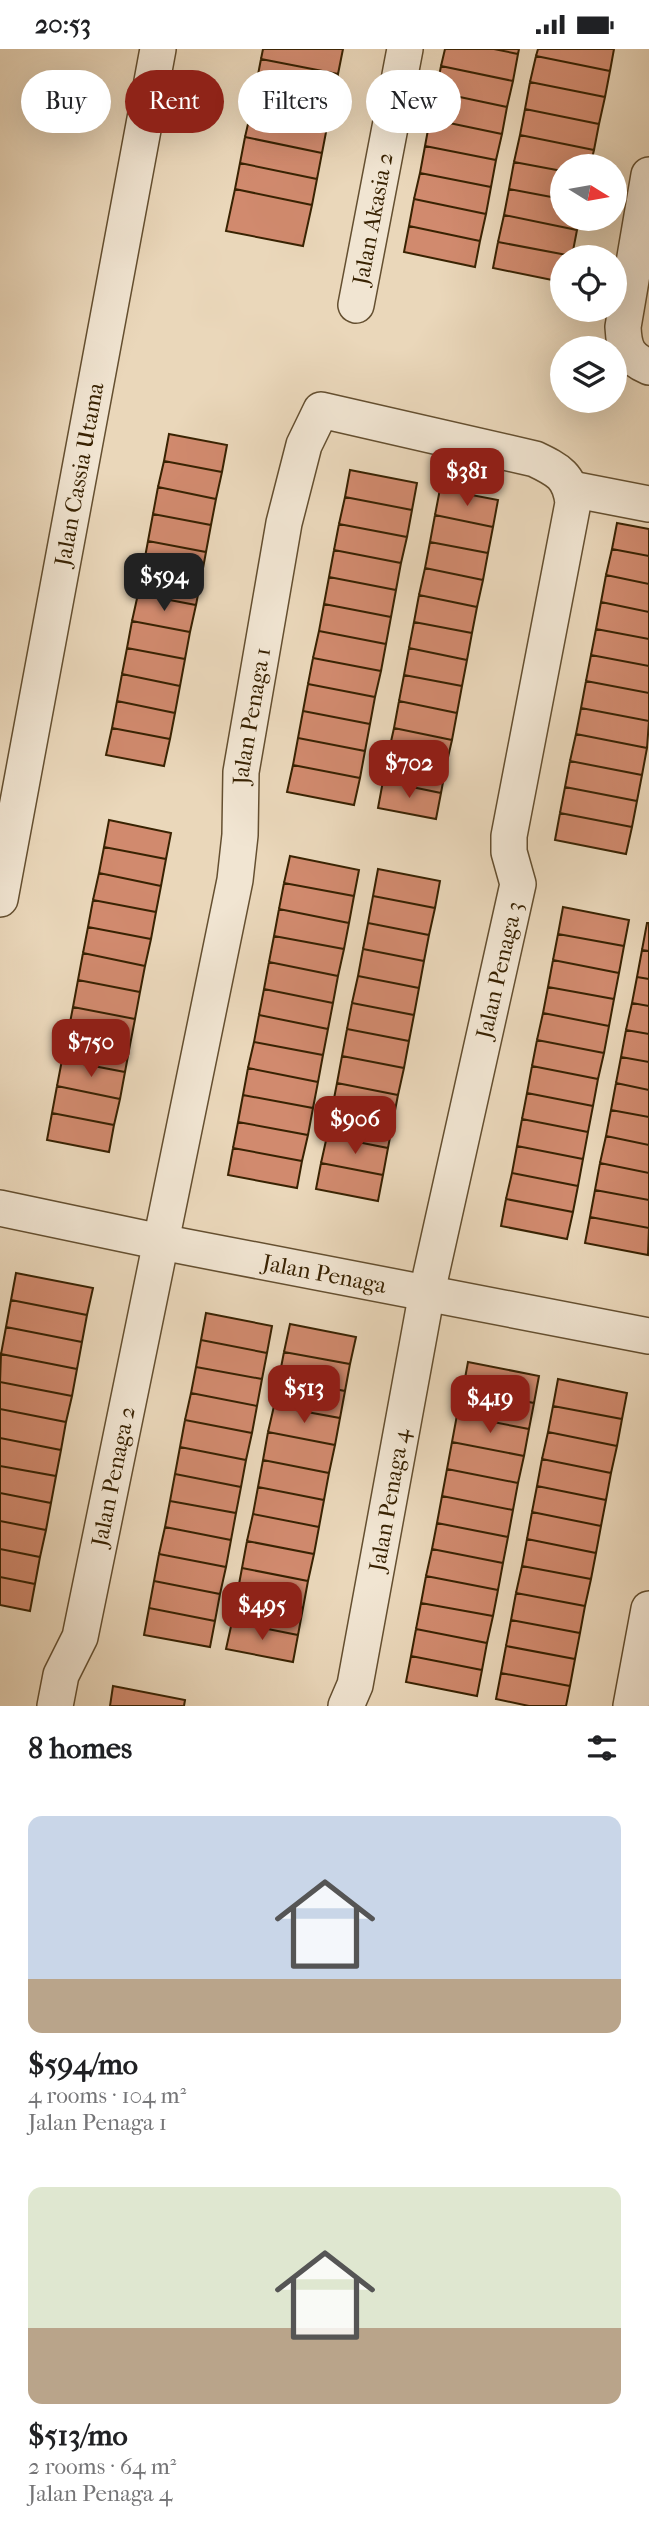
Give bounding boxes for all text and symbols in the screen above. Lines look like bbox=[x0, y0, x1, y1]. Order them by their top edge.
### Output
text: 20:53 bbox=[35, 9, 91, 40]
chip: Buy bbox=[21, 70, 111, 133]
chip: Rent bbox=[125, 70, 224, 133]
chip: Filters bbox=[238, 70, 352, 133]
chip: New bbox=[366, 70, 461, 133]
street label: Jalan Akasia 2 bbox=[347, 150, 399, 289]
north arrow bbox=[550, 154, 626, 231]
map controls bbox=[550, 154, 627, 413]
button: locate bbox=[550, 245, 627, 322]
button: layers bbox=[550, 336, 627, 413]
street label: Jalan Cassia Utama bbox=[49, 380, 110, 570]
pin: $381 bbox=[426, 449, 508, 508]
text: $381 bbox=[446, 457, 488, 484]
pin: $594 bbox=[123, 553, 205, 613]
text: $594 bbox=[140, 562, 188, 589]
street label: Jalan Penaga 1 bbox=[227, 645, 276, 787]
pin: $702 bbox=[368, 741, 450, 800]
text: $702 bbox=[385, 749, 433, 776]
street label: Jalan Penaga 3 bbox=[470, 899, 528, 1043]
pin: $750 bbox=[50, 1019, 132, 1079]
text: $750 bbox=[68, 1028, 114, 1055]
pin: $906 bbox=[314, 1097, 396, 1156]
text: $906 bbox=[330, 1105, 380, 1132]
street label: Jalan Penaga bbox=[258, 1248, 389, 1299]
pin: $513 bbox=[263, 1365, 345, 1425]
text: $513 bbox=[284, 1374, 324, 1401]
pin: $419 bbox=[449, 1375, 531, 1435]
text: $419 bbox=[467, 1384, 513, 1411]
street label: Jalan Penaga 2 bbox=[85, 1404, 141, 1551]
street label: Jalan Penaga 4 bbox=[363, 1425, 416, 1575]
pin: $495 bbox=[221, 1583, 303, 1642]
text: $495 bbox=[238, 1591, 286, 1618]
icon: filters bbox=[583, 1729, 621, 1767]
text: 8 homes bbox=[28, 1731, 132, 1766]
icon: home bbox=[262, 1861, 388, 1987]
text: $594/mo bbox=[28, 2047, 138, 2082]
text: 4 rooms · 104 m² bbox=[28, 2082, 186, 2109]
text: Jalan Penaga 1 bbox=[28, 2109, 167, 2136]
icon: home bbox=[262, 2232, 388, 2358]
text: $513/mo bbox=[28, 2418, 128, 2453]
text: 2 rooms · 64 m² bbox=[28, 2453, 176, 2480]
text: Jalan Penaga 4 bbox=[28, 2480, 172, 2507]

